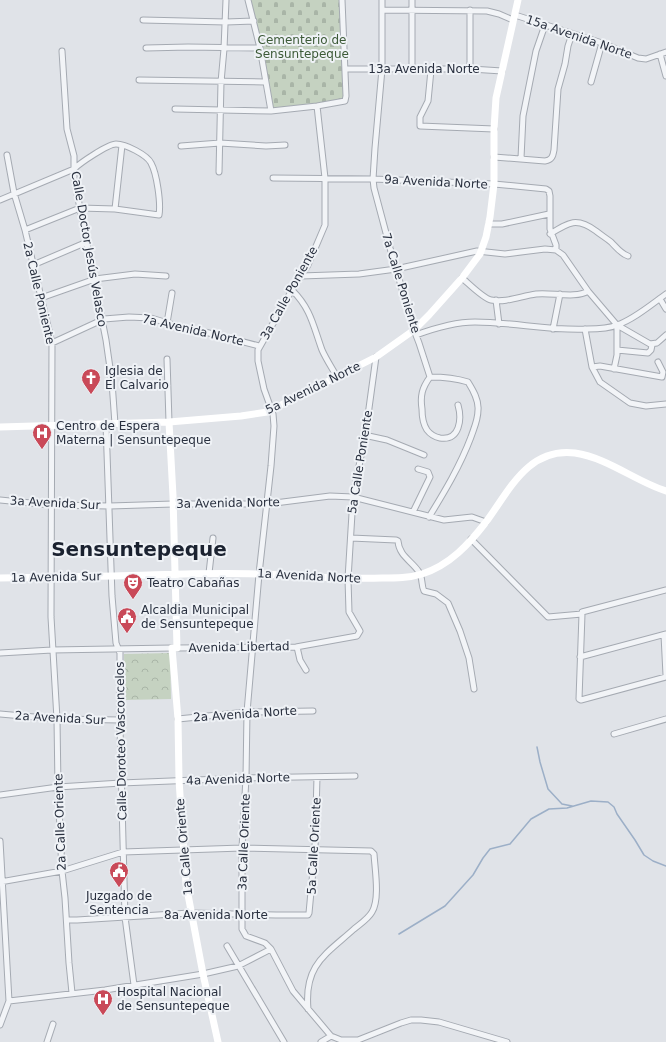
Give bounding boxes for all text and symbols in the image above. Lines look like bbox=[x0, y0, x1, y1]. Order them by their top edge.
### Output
street label: 15a Avenida Norte bbox=[524, 12, 634, 62]
park label: Cementerio de Sensuntepeque bbox=[255, 33, 349, 61]
street label: 13a Avenida Norte bbox=[368, 62, 480, 76]
street label: Calle Doctor Jesús Velasco bbox=[68, 170, 110, 328]
street label: 9a Avenida Norte bbox=[384, 172, 488, 192]
street label: 7a Calle Poniente bbox=[379, 231, 423, 335]
street label: 2a Calle Poniente bbox=[20, 240, 58, 346]
street label: 3a Calle Poniente bbox=[258, 244, 320, 342]
street label: 7a Avenida Norte bbox=[141, 311, 245, 349]
street label: 5a Avenida Norte bbox=[263, 359, 363, 417]
place label: Iglesia de El Calvario bbox=[105, 364, 169, 392]
church icon: Iglesia de El Calvario bbox=[80, 367, 102, 395]
street label: 5a Calle Poniente bbox=[345, 409, 375, 515]
place label: Centro de Espera Materna | Sensuntepeque bbox=[56, 419, 211, 447]
hospital icon: Centro de Espera Materna | Sensuntepeque bbox=[31, 422, 53, 450]
street label: 3a Avenida Sur bbox=[9, 494, 101, 512]
street label: 3a Avenida Norte bbox=[176, 495, 280, 511]
district label: Sensuntepeque bbox=[51, 537, 227, 561]
street label: 1a Avenida Norte bbox=[257, 566, 361, 586]
street label: 1a Avenida Sur bbox=[11, 569, 102, 585]
theatre icon: Teatro Cabañas bbox=[122, 572, 144, 600]
place label: Teatro Cabañas bbox=[146, 576, 239, 590]
place label: Alcaldia Municipal de Sensuntepeque bbox=[141, 603, 254, 631]
public building icon: Alcaldia Municipal de Sensuntepeque bbox=[116, 606, 138, 634]
street label: Avenida Libertad bbox=[188, 639, 290, 655]
street label: Calle Doroteo Vasconcelos bbox=[113, 661, 129, 821]
street label: 2a Avenida Norte bbox=[193, 703, 297, 725]
street label: 2a Avenida Sur bbox=[14, 709, 106, 727]
street label: 4a Avenida Norte bbox=[186, 770, 290, 788]
street label: 2a Calle Oriente bbox=[51, 773, 69, 871]
street label: 3a Calle Oriente bbox=[235, 793, 253, 891]
street label: 5a Calle Oriente bbox=[304, 797, 324, 895]
street label: 1a Calle Oriente bbox=[173, 798, 195, 896]
public building icon: Juzgado de Sentencia bbox=[108, 860, 130, 888]
place label: Juzgado de Sentencia bbox=[85, 889, 152, 917]
street label: 8a Avenida Norte bbox=[164, 908, 268, 922]
place label: Hospital Nacional de Sensuntepeque bbox=[117, 985, 230, 1013]
hospital icon: Hospital Nacional de Sensuntepeque bbox=[92, 988, 114, 1016]

